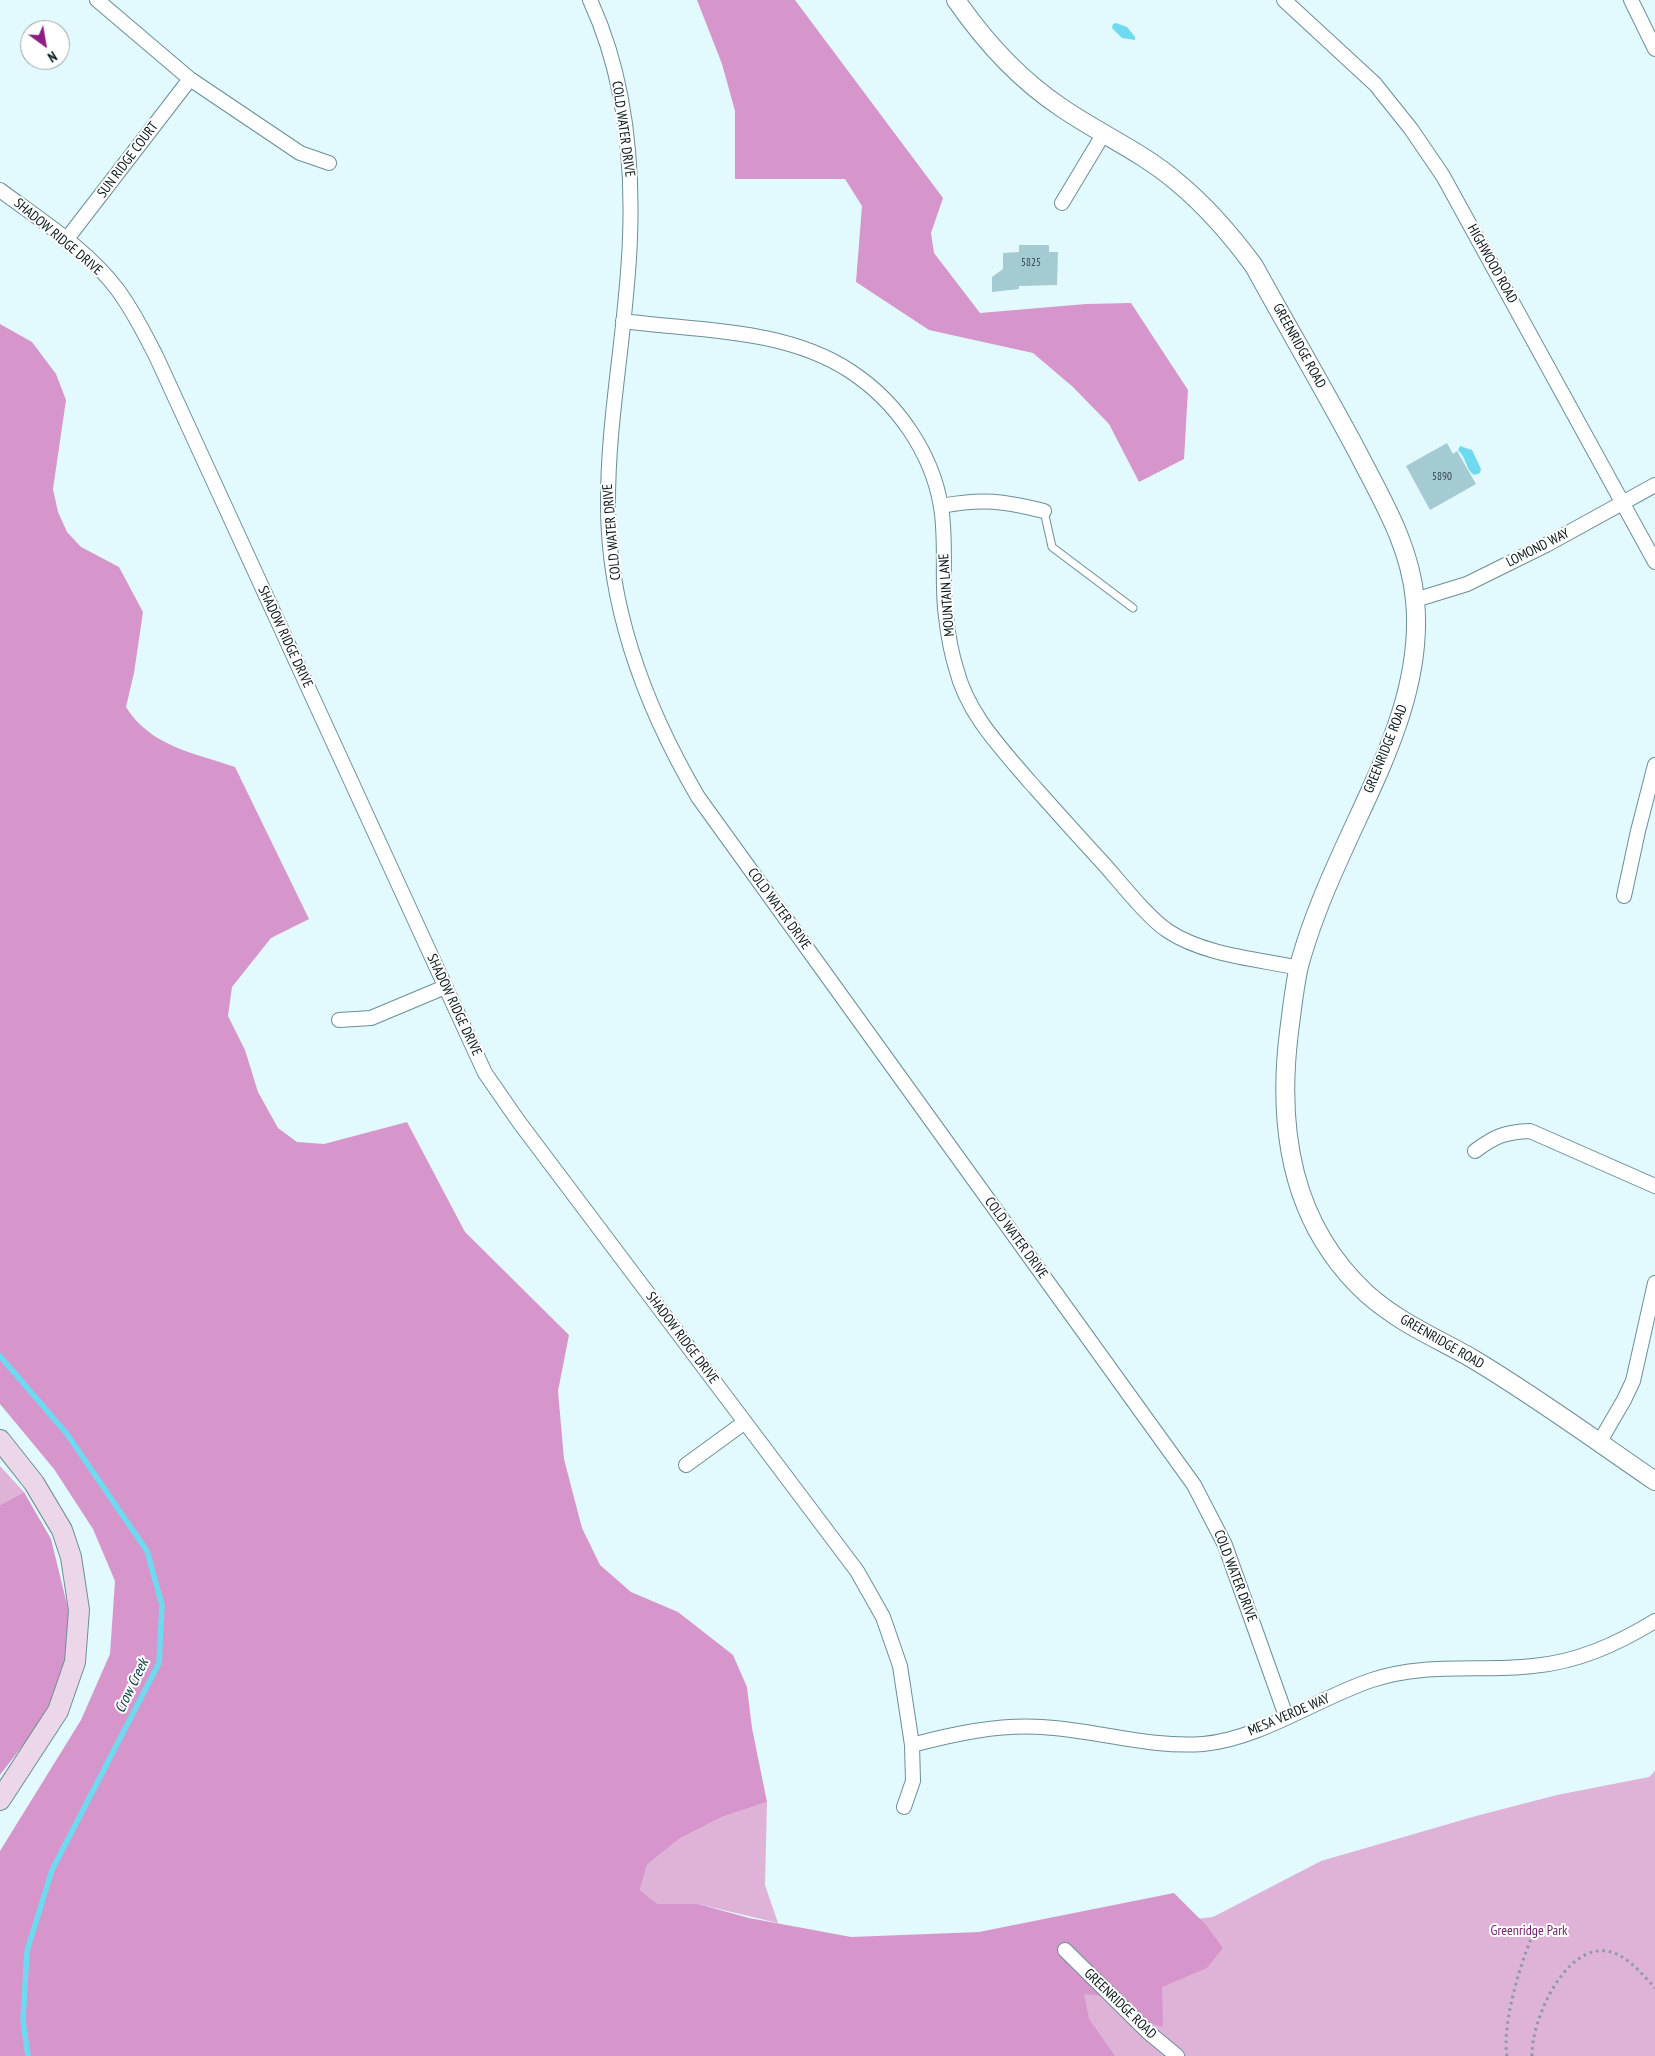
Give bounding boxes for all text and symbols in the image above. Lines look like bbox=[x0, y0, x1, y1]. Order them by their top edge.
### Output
north arrow bbox=[20, 20, 70, 70]
text: N bbox=[44, 47, 60, 67]
street label: COLD WATER DRIVE bbox=[608, 80, 638, 178]
street label: SUN RIDGE COURT bbox=[94, 119, 162, 201]
street label: SHADOW RIDGE DRIVE bbox=[10, 195, 106, 279]
street label: HIGHWOOD ROAD bbox=[1463, 222, 1521, 306]
house number: 5825 bbox=[1021, 256, 1041, 270]
street label: GREENRIDGE ROAD bbox=[1269, 301, 1329, 391]
house number: 5890 bbox=[1432, 470, 1452, 484]
street label: COLD WATER DRIVE bbox=[599, 483, 625, 581]
street label: LOMOND WAY bbox=[1504, 525, 1572, 571]
street label: MOUNTAIN LANE bbox=[936, 553, 958, 637]
street label: SHADOW RIDGE DRIVE bbox=[254, 583, 316, 691]
street label: GREENRIDGE ROAD bbox=[1361, 702, 1411, 796]
street label: COLD WATER DRIVE bbox=[744, 865, 814, 953]
street label: SHADOW RIDGE DRIVE bbox=[423, 951, 485, 1059]
street label: COLD WATER DRIVE bbox=[981, 1194, 1051, 1282]
street label: SHADOW RIDGE DRIVE bbox=[642, 1289, 722, 1387]
street label: GREENRIDGE ROAD bbox=[1397, 1311, 1487, 1373]
street label: COLD WATER DRIVE bbox=[1210, 1528, 1260, 1624]
water label: Crow Creek bbox=[111, 1656, 153, 1716]
street label: MESA VERDE WAY bbox=[1246, 1690, 1332, 1740]
park label: Greenridge Park bbox=[1491, 1923, 1567, 1939]
street label: GREENRIDGE ROAD bbox=[1080, 1965, 1160, 2043]

